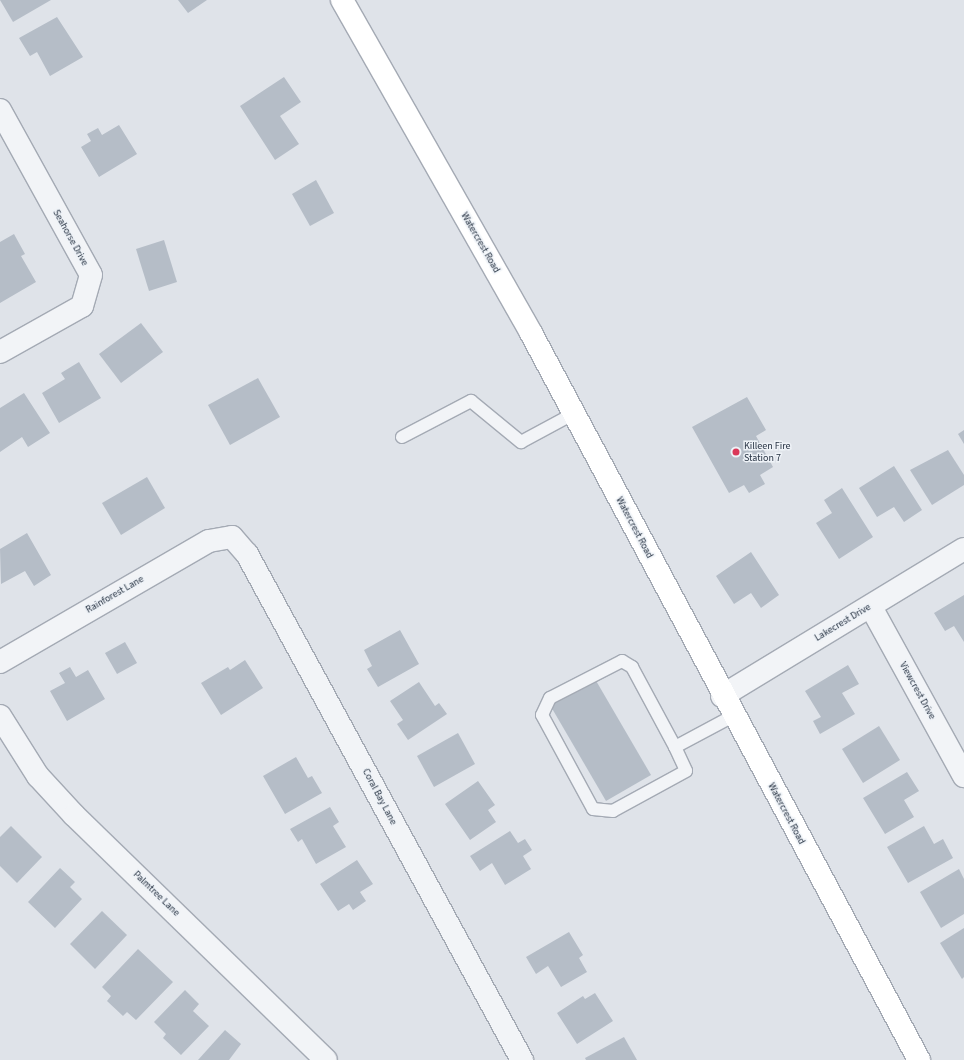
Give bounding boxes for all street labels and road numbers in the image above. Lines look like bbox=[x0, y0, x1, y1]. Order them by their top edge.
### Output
street label: Seahorse Drive bbox=[50, 208, 90, 268]
street label: Watercrest Road bbox=[458, 211, 502, 275]
street label: Watercrest Road bbox=[613, 495, 655, 561]
street label: Rainforest Lane bbox=[84, 574, 146, 616]
street label: Lakecrest Drive bbox=[813, 601, 873, 645]
street label: Viewcrest Drive bbox=[896, 660, 938, 722]
street label: Coral Bay Lane bbox=[359, 767, 399, 827]
street label: Watercrest Road bbox=[765, 781, 807, 847]
street label: Palmtree Lane bbox=[130, 869, 182, 919]

